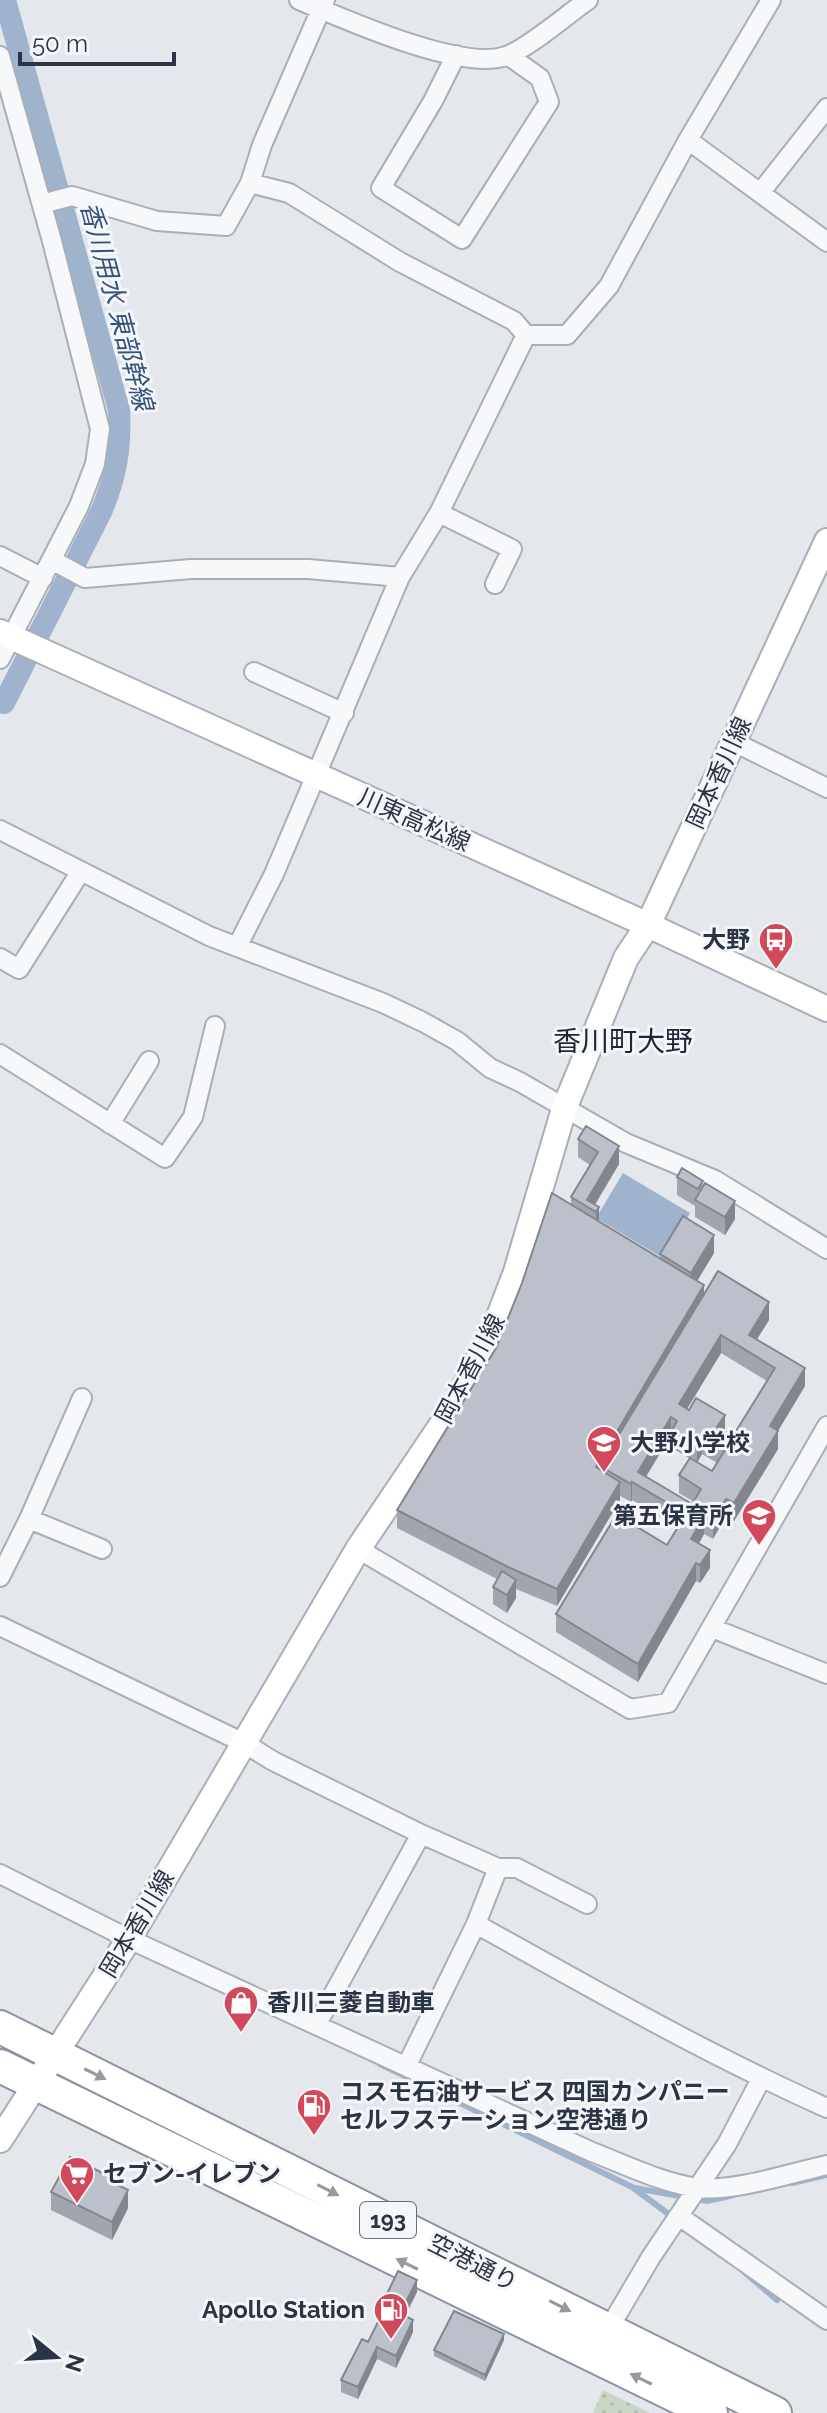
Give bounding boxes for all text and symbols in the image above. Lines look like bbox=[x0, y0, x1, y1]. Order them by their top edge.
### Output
scale bar bbox=[20, 16, 174, 66]
text: 50 m bbox=[32, 29, 88, 58]
water label: 香川用水 東部幹線 bbox=[75, 199, 160, 416]
street label: 岡本香川線 bbox=[680, 712, 757, 833]
street label: 川東高松線 bbox=[353, 782, 475, 857]
bus stop icon: 大野 bbox=[757, 921, 795, 971]
place label: 大野 bbox=[702, 925, 750, 954]
district label: 香川町大野 bbox=[553, 1025, 693, 1058]
street label: 岡本香川線 bbox=[429, 1309, 511, 1429]
school or university icon: 大野小学校 bbox=[585, 1424, 623, 1474]
place label: 大野小学校 bbox=[630, 1428, 750, 1457]
school or university icon: 第五保育所 bbox=[740, 1497, 778, 1547]
place label: 第五保育所 bbox=[613, 1501, 733, 1530]
street label: 岡本香川線 bbox=[93, 1865, 180, 1983]
shop icon: 香川三菱自動車 bbox=[222, 1984, 260, 2034]
place label: 香川三菱自動車 bbox=[267, 1988, 435, 2017]
one-way arrow bbox=[84, 2067, 107, 2080]
place label: コスモ石油サービス 四国カンパニー セルフステーション空港通り bbox=[340, 2077, 730, 2134]
fuel station icon: コスモ石油サービス 四国カンパニー セルフステーション空港通り bbox=[295, 2087, 333, 2137]
supermarket icon: セブン-イレブン bbox=[58, 2155, 96, 2205]
place label: セブン-イレブン bbox=[103, 2159, 281, 2188]
one-way arrow bbox=[316, 2183, 339, 2197]
road number: 193 bbox=[360, 2202, 416, 2238]
street label: 空港通り bbox=[424, 2228, 523, 2297]
one-way arrow bbox=[396, 2257, 419, 2271]
fuel station icon: Apollo Station bbox=[372, 2291, 410, 2341]
place label: Apollo Station bbox=[202, 2295, 365, 2324]
one-way arrow bbox=[549, 2300, 572, 2313]
north arrow bbox=[16, 2317, 96, 2397]
text: N bbox=[60, 2351, 90, 2375]
one-way arrow bbox=[629, 2372, 652, 2386]

